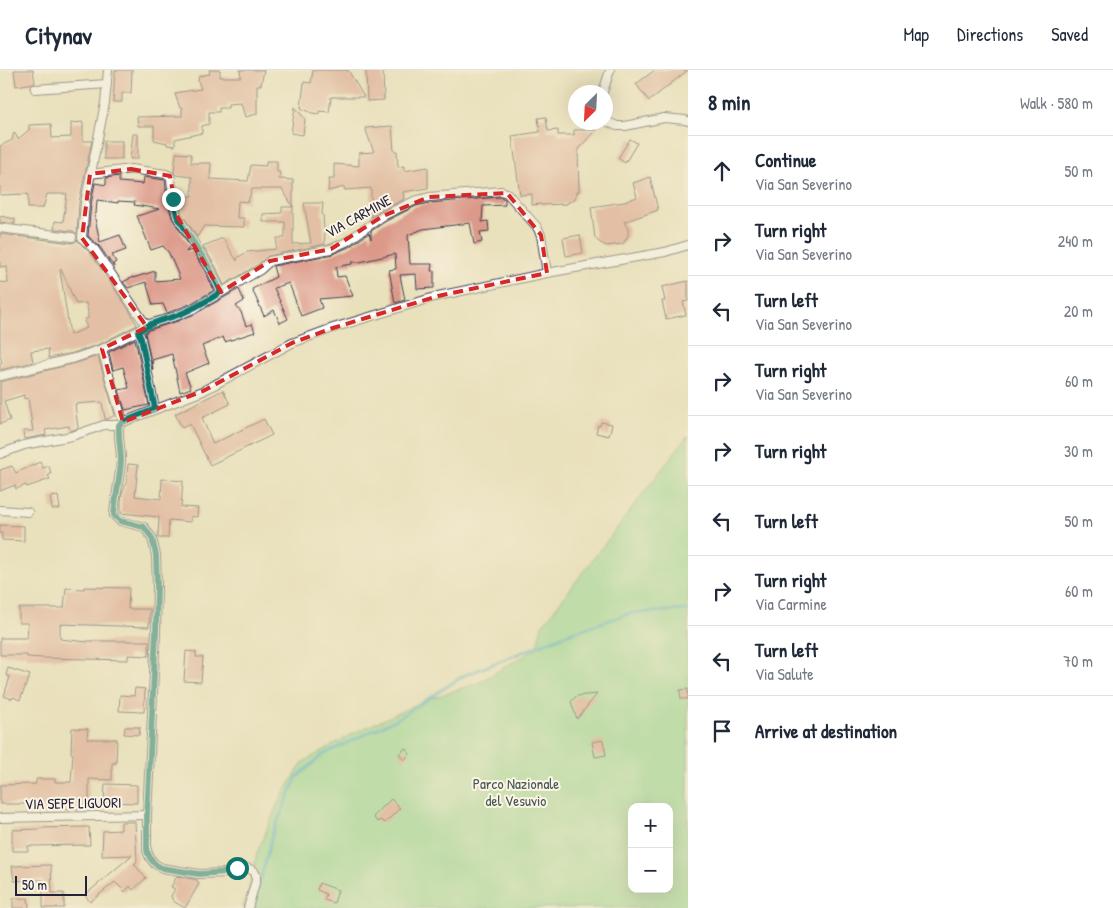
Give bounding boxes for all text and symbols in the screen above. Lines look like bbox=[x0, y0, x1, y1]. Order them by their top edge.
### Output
text: Citynav bbox=[25, 19, 92, 51]
text: Map bbox=[904, 22, 929, 47]
text: Directions bbox=[957, 22, 1023, 47]
text: Saved bbox=[1051, 22, 1088, 47]
north arrow bbox=[568, 85, 613, 130]
text: 8 min bbox=[708, 88, 750, 117]
text: Walk · 580 m bbox=[1020, 92, 1093, 114]
text: Continue bbox=[755, 147, 816, 173]
icon: ahead bbox=[708, 157, 736, 185]
text: 50 m bbox=[1065, 160, 1093, 182]
text: Via San Severino bbox=[755, 173, 852, 195]
route end bbox=[162, 188, 185, 211]
street label: VIA CARMINE bbox=[321, 189, 395, 243]
text: Turn right bbox=[755, 217, 826, 243]
icon: right bbox=[708, 227, 736, 255]
text: 240 m bbox=[1058, 230, 1093, 252]
text: Via San Severino bbox=[755, 243, 852, 265]
text: Turn left bbox=[755, 287, 818, 313]
icon: left bbox=[708, 297, 736, 325]
text: 20 m bbox=[1064, 300, 1093, 322]
text: Via San Severino bbox=[755, 313, 852, 335]
text: Turn right bbox=[755, 357, 826, 383]
icon: right bbox=[708, 367, 736, 395]
text: 60 m bbox=[1065, 370, 1093, 392]
text: Via San Severino bbox=[755, 383, 852, 405]
icon: right bbox=[708, 437, 736, 465]
text: Turn right bbox=[755, 438, 826, 464]
text: 30 m bbox=[1064, 440, 1093, 462]
icon: left bbox=[708, 507, 736, 535]
text: Turn left bbox=[755, 508, 818, 534]
text: 50 m bbox=[1065, 510, 1093, 532]
text: Turn right bbox=[755, 567, 826, 593]
icon: right bbox=[708, 577, 736, 605]
text: 60 m bbox=[1065, 580, 1093, 602]
text: Via Carmine bbox=[755, 593, 827, 615]
text: Turn left bbox=[755, 637, 818, 663]
icon: left bbox=[708, 647, 736, 675]
text: 70 m bbox=[1063, 650, 1093, 672]
text: Via Salute bbox=[755, 663, 814, 685]
icon: arrive bbox=[708, 717, 736, 745]
text: Arrive at destination bbox=[755, 718, 897, 744]
park label: Parco Nazionale del Vesuvio bbox=[473, 773, 559, 811]
street label: VIA SEPE LIGUORI bbox=[24, 792, 122, 814]
map controls bbox=[628, 803, 673, 893]
button: + bbox=[628, 803, 673, 848]
button: − bbox=[628, 848, 673, 893]
route start bbox=[226, 857, 249, 880]
scale bar bbox=[15, 873, 88, 896]
text: 50 m bbox=[22, 875, 47, 894]

